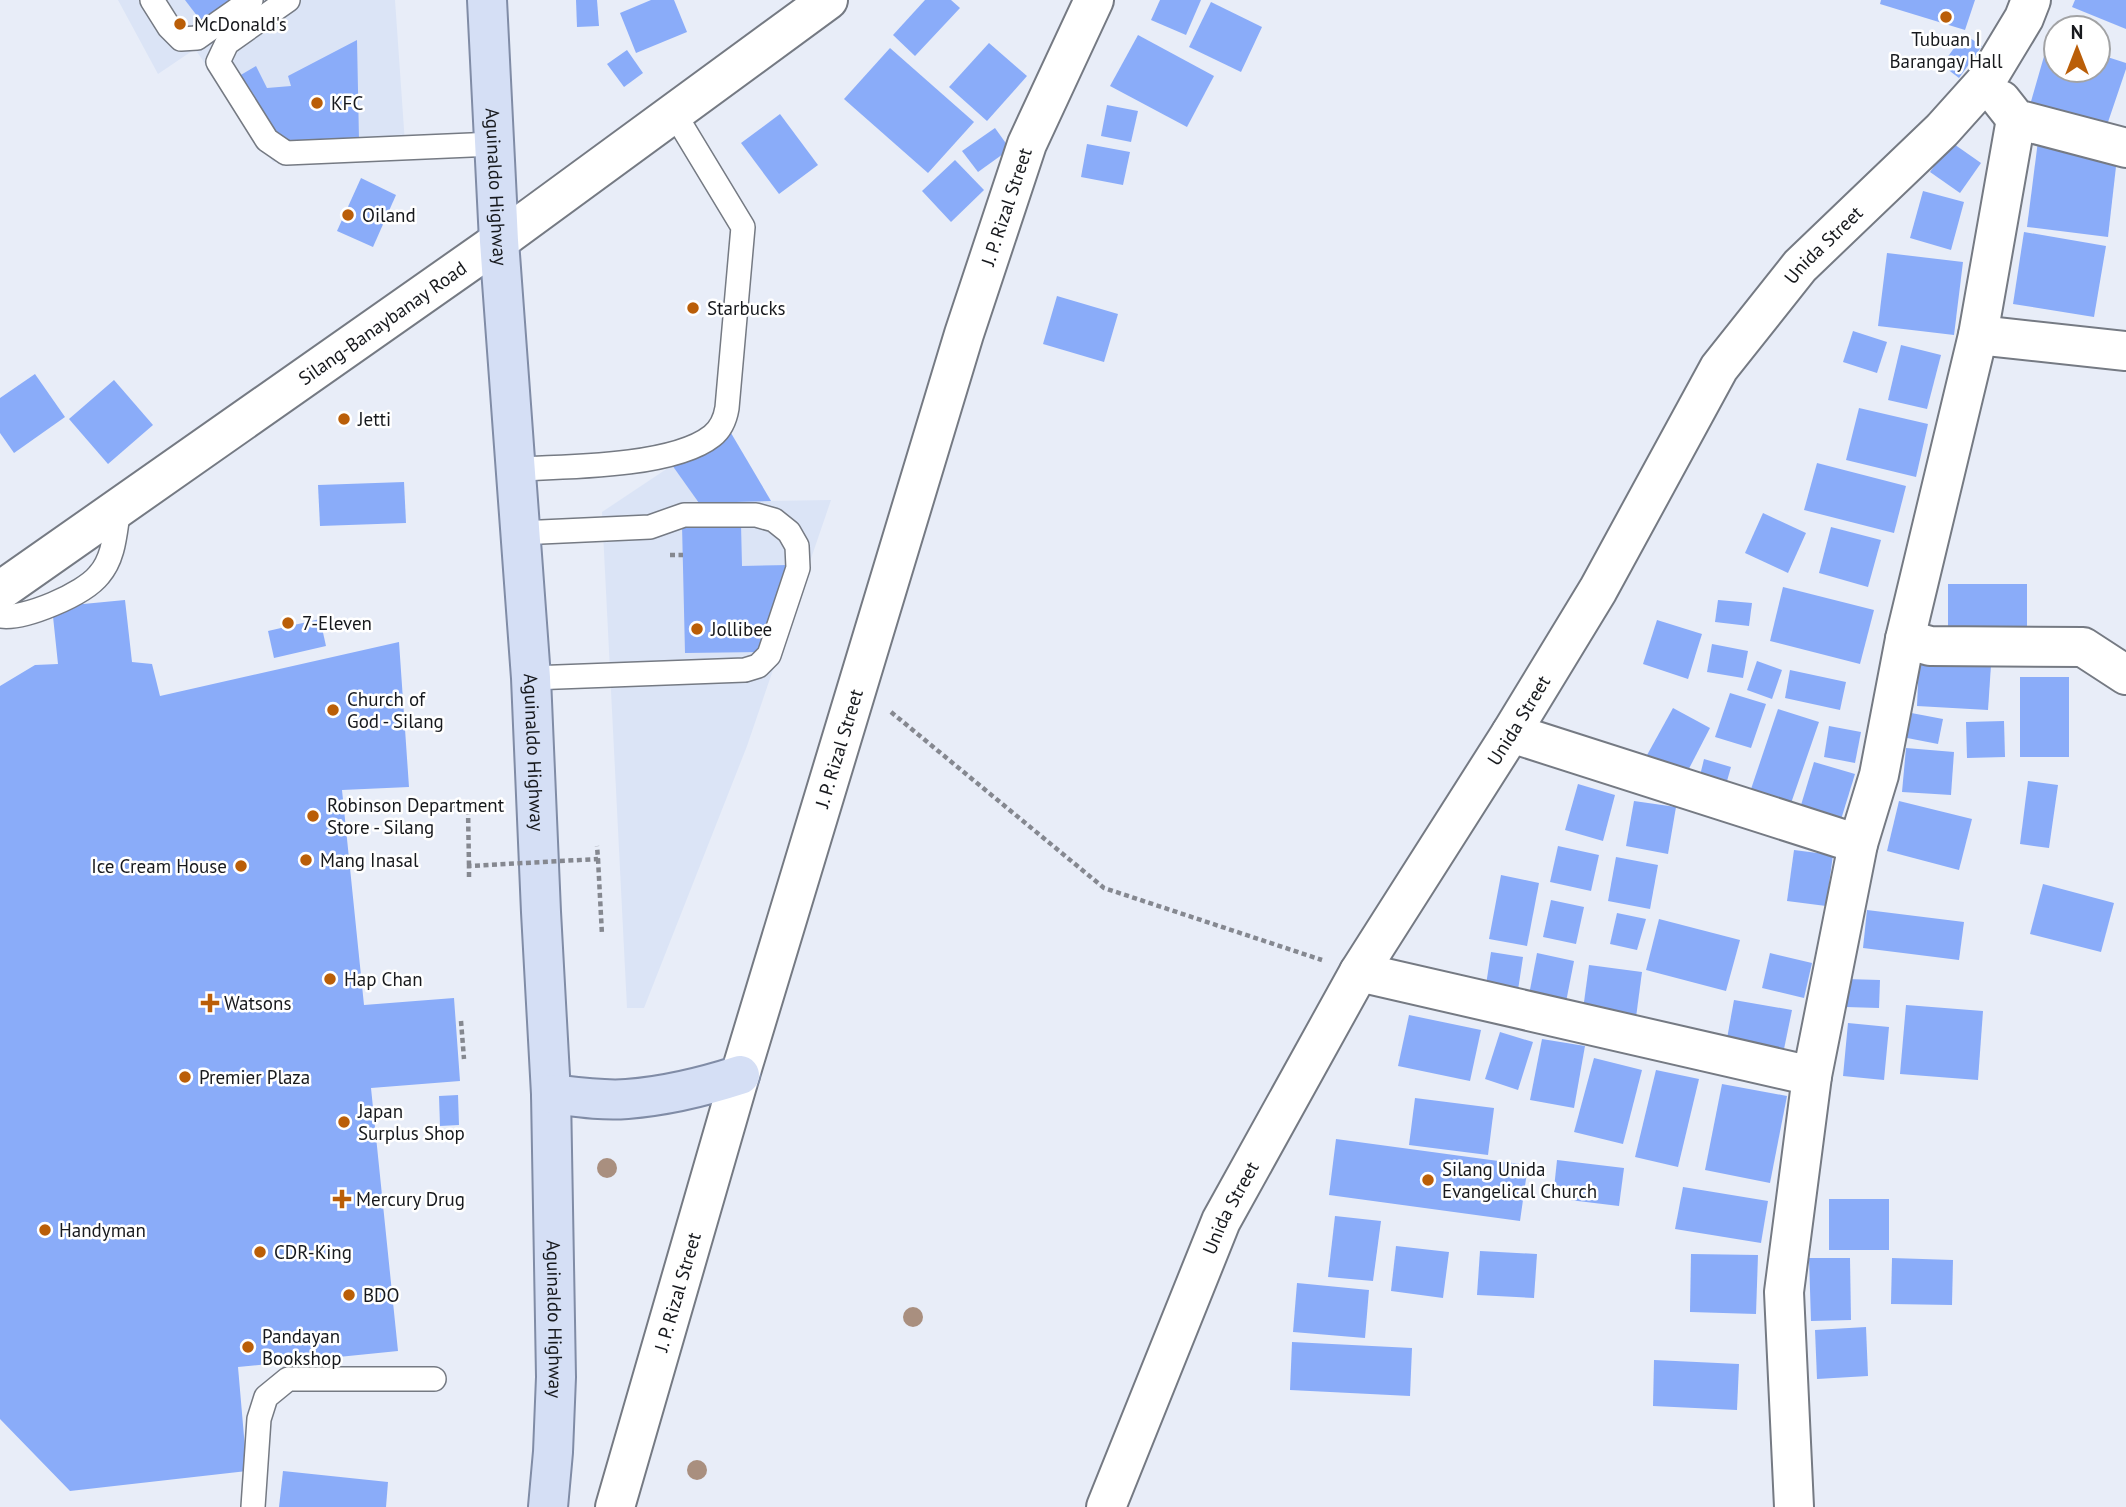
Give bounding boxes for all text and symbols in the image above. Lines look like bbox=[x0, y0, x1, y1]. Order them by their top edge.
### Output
marker: Tubuan I Barangay Hall bbox=[1938, 9, 1954, 25]
place label: McDonald's bbox=[194, 12, 287, 36]
north arrow bbox=[2042, 14, 2112, 84]
marker: McDonald's bbox=[172, 16, 188, 32]
text: N bbox=[2071, 20, 2083, 44]
place label: Tubuan I Barangay Hall bbox=[1890, 27, 2003, 73]
place label: KFC bbox=[331, 91, 363, 115]
marker: KFC bbox=[309, 95, 325, 111]
street label: Aguinaldo Highway bbox=[480, 107, 513, 267]
street label: J. P. Rizal Street bbox=[975, 144, 1037, 270]
street label: Unida Street bbox=[1779, 200, 1868, 289]
place label: Oiland bbox=[362, 203, 416, 227]
marker: Oiland bbox=[340, 207, 356, 223]
street label: Silang-Banaybanay Road bbox=[294, 256, 471, 390]
place label: Starbucks bbox=[707, 296, 786, 320]
marker: Starbucks bbox=[685, 300, 701, 316]
place label: Jetti bbox=[357, 407, 391, 431]
marker: Jetti bbox=[336, 411, 352, 427]
place label: 7-Eleven bbox=[302, 611, 372, 635]
marker: 7-Eleven bbox=[280, 615, 296, 631]
place label: Jollibee bbox=[710, 617, 772, 641]
marker: Jollibee bbox=[689, 621, 705, 637]
street label: Unida Street bbox=[1482, 670, 1556, 770]
street label: Aguinaldo Highway bbox=[519, 673, 550, 832]
street label: J. P. Rizal Street bbox=[809, 686, 868, 811]
place label: Church of God - Silang bbox=[347, 687, 444, 733]
marker: Church of God - Silang bbox=[325, 702, 341, 718]
place label: Robinson Department Store - Silang bbox=[327, 793, 505, 839]
marker: Robinson Department Store - Silang bbox=[305, 808, 321, 824]
place label: Mang Inasal bbox=[320, 848, 419, 872]
marker: Mang Inasal bbox=[298, 852, 314, 868]
place label: Ice Cream House bbox=[91, 854, 227, 878]
marker: Ice Cream House bbox=[233, 858, 249, 874]
place label: Hap Chan bbox=[344, 967, 423, 991]
marker: Hap Chan bbox=[322, 971, 338, 987]
place label: Watsons bbox=[224, 991, 291, 1015]
marker: Watsons bbox=[202, 995, 218, 1011]
place label: Premier Plaza bbox=[199, 1065, 310, 1089]
marker: Premier Plaza bbox=[177, 1069, 193, 1085]
place label: Japan Surplus Shop bbox=[357, 1099, 465, 1145]
marker: Japan Surplus Shop bbox=[336, 1114, 352, 1130]
street label: Unida Street bbox=[1197, 1157, 1264, 1258]
place label: Silang Unida Evangelical Church bbox=[1442, 1157, 1597, 1203]
marker: Silang Unida Evangelical Church bbox=[1420, 1172, 1436, 1188]
place label: Mercury Drug bbox=[356, 1187, 465, 1211]
marker: Mercury Drug bbox=[334, 1191, 350, 1207]
place label: Handyman bbox=[59, 1218, 146, 1242]
marker: Handyman bbox=[37, 1222, 53, 1238]
street label: J. P. Rizal Street bbox=[648, 1229, 706, 1355]
place label: CDR-King bbox=[274, 1240, 352, 1264]
street label: Aguinaldo Highway bbox=[542, 1240, 568, 1399]
marker: CDR-King bbox=[252, 1244, 268, 1260]
place label: BDO bbox=[363, 1283, 400, 1307]
marker: BDO bbox=[341, 1287, 357, 1303]
place label: Pandayan Bookshop bbox=[262, 1324, 341, 1370]
marker: Pandayan Bookshop bbox=[240, 1339, 256, 1355]

